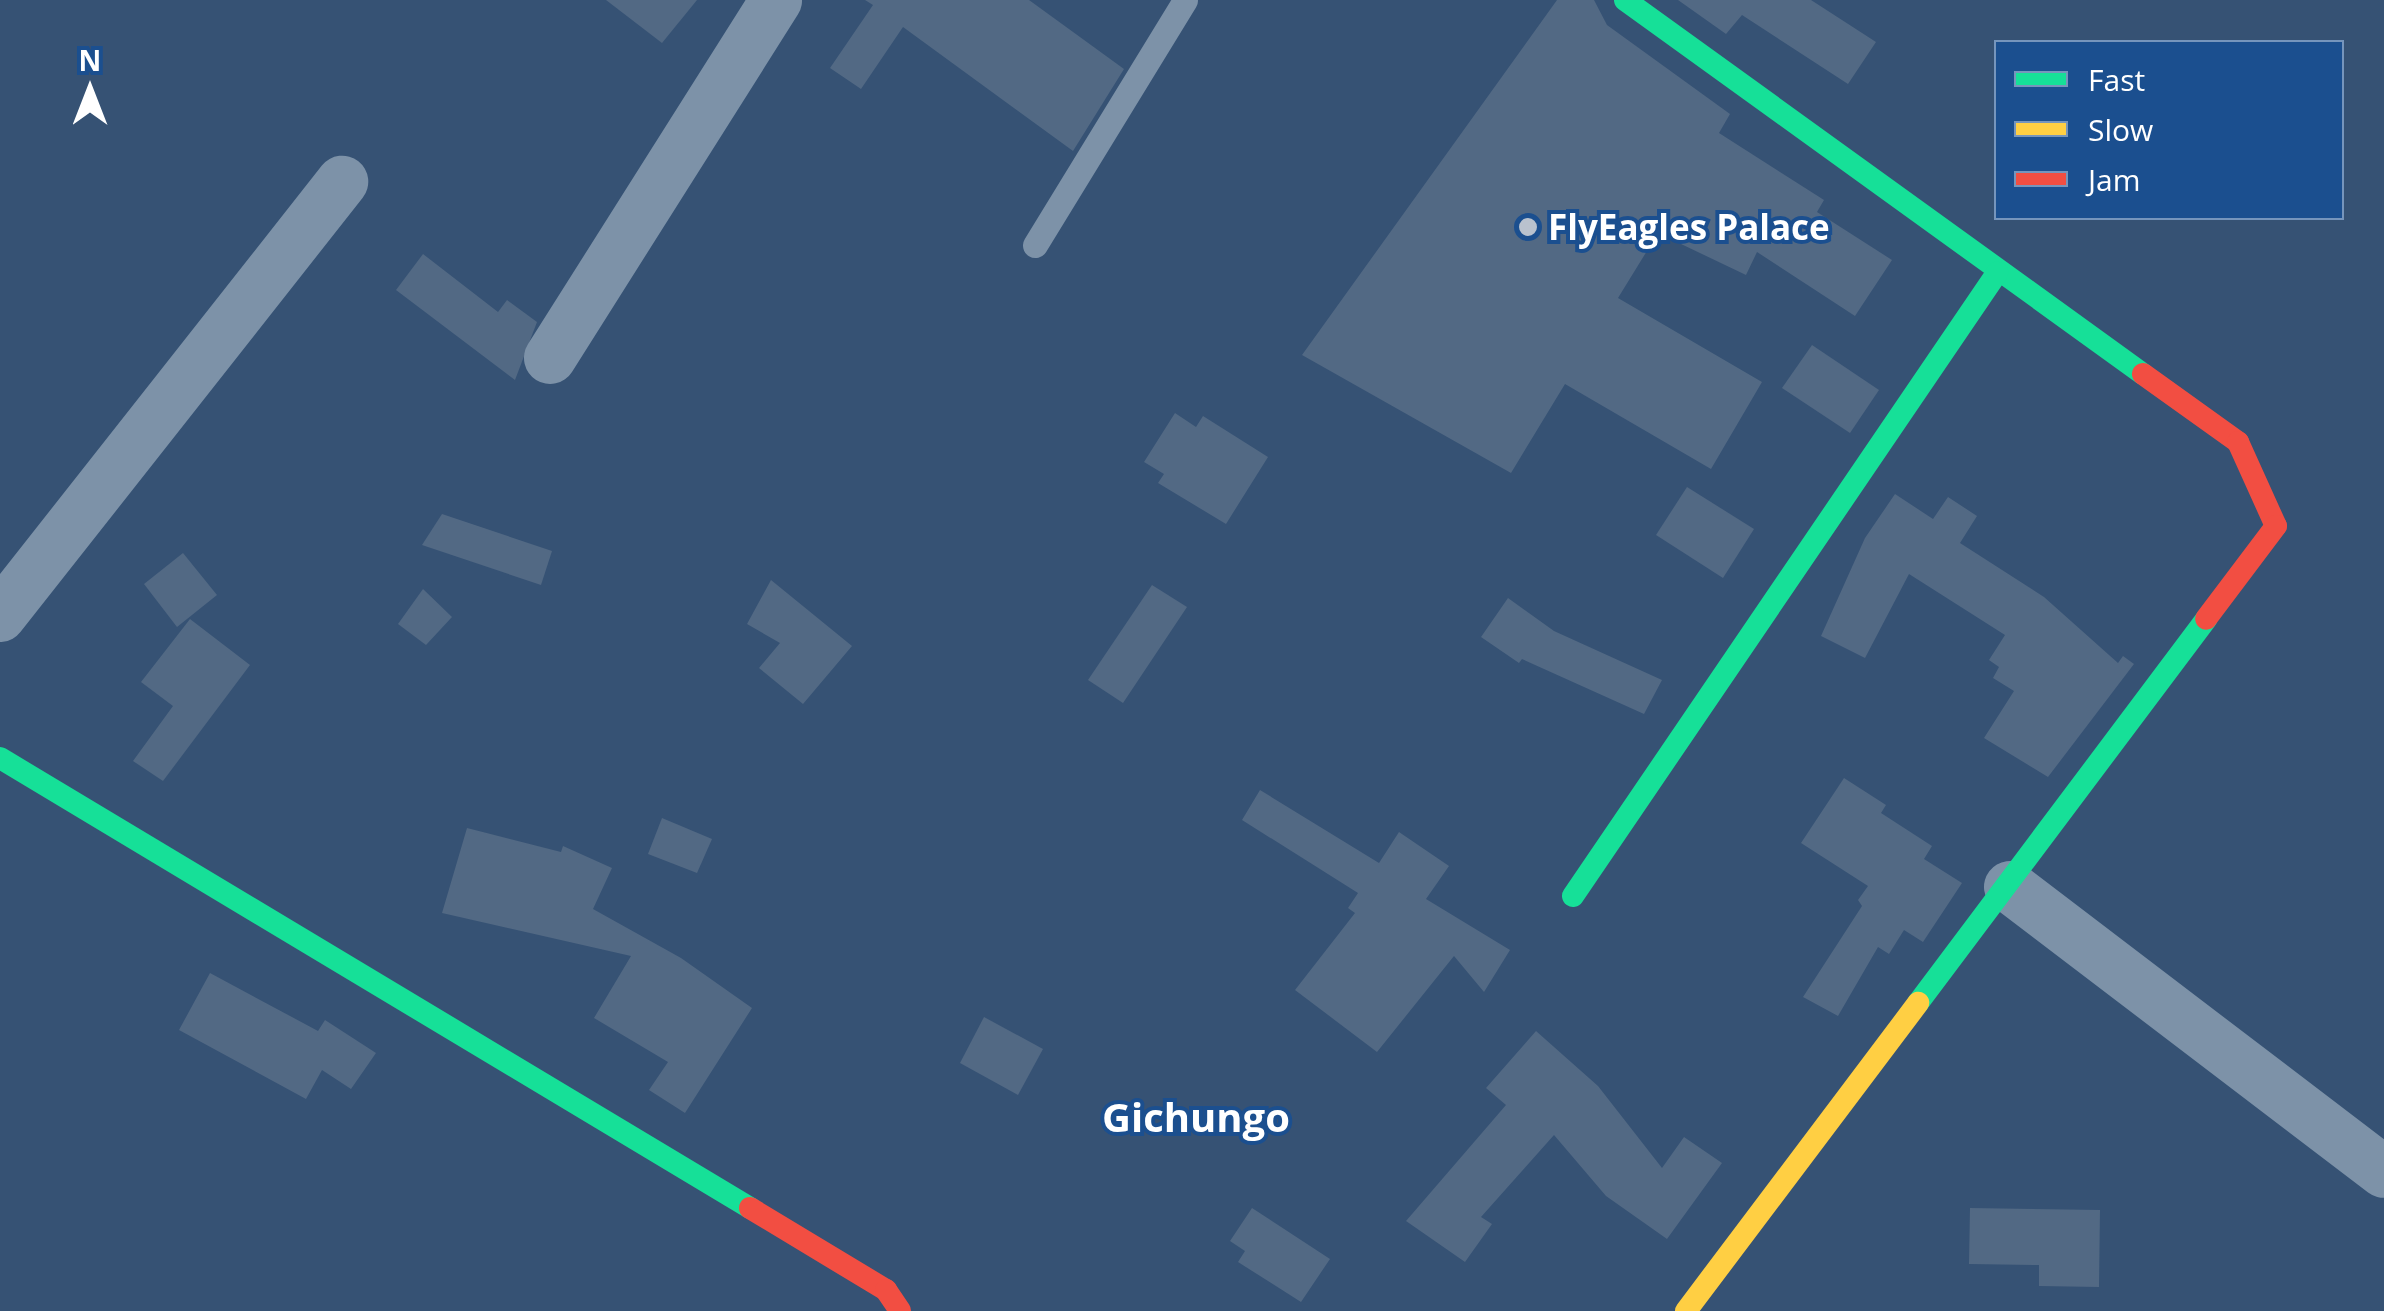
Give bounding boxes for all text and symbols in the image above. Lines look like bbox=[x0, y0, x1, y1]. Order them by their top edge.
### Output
north arrow bbox=[40, 40, 140, 140]
legend bbox=[1994, 40, 2344, 220]
text: N bbox=[79, 41, 101, 79]
text: Fast bbox=[2088, 59, 2145, 100]
text: Slow bbox=[2088, 109, 2153, 150]
text: Jam bbox=[2088, 159, 2141, 200]
place label: FlyEagles Palace bbox=[1548, 206, 1830, 248]
marker: FlyEagles Palace bbox=[1517, 216, 1539, 238]
district label: Gichungo bbox=[1102, 1093, 1290, 1141]

